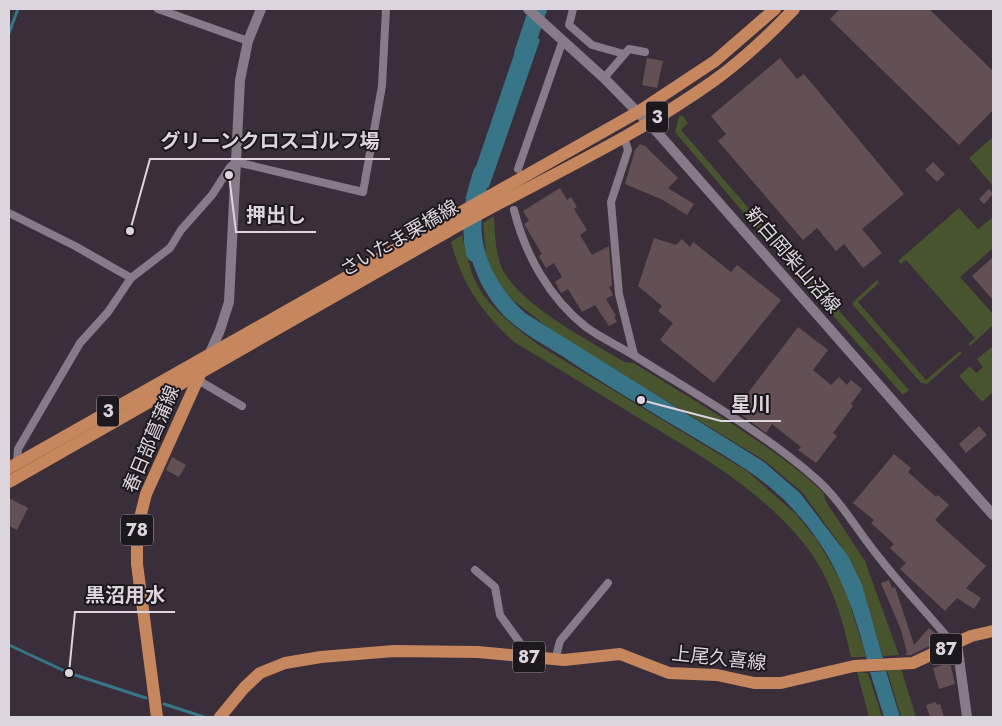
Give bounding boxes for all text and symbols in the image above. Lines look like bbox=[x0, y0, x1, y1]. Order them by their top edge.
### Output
road number: 3 bbox=[646, 101, 668, 132]
callout: グリーンクロスゴルフ場 bbox=[150, 124, 390, 159]
text: グリーンクロスゴルフ場 bbox=[161, 127, 380, 156]
street label: さいたま栗橋線 bbox=[335, 193, 463, 283]
callout: 押出し bbox=[236, 197, 316, 232]
text: 押出し bbox=[246, 201, 306, 230]
street label: 新白岡柴山沼線 bbox=[739, 201, 847, 319]
street label: 春日部菖蒲線 bbox=[116, 381, 186, 497]
callout: 星川 bbox=[721, 386, 781, 421]
text: 星川 bbox=[731, 390, 771, 419]
road number: 3 bbox=[97, 396, 119, 426]
road number: 78 bbox=[121, 514, 153, 546]
callout: 黒沼用水 bbox=[75, 577, 175, 612]
text: 黒沼用水 bbox=[85, 581, 165, 610]
road number: 87 bbox=[930, 634, 962, 664]
street label: 上尾久喜線 bbox=[670, 640, 768, 676]
road number: 87 bbox=[513, 642, 545, 672]

